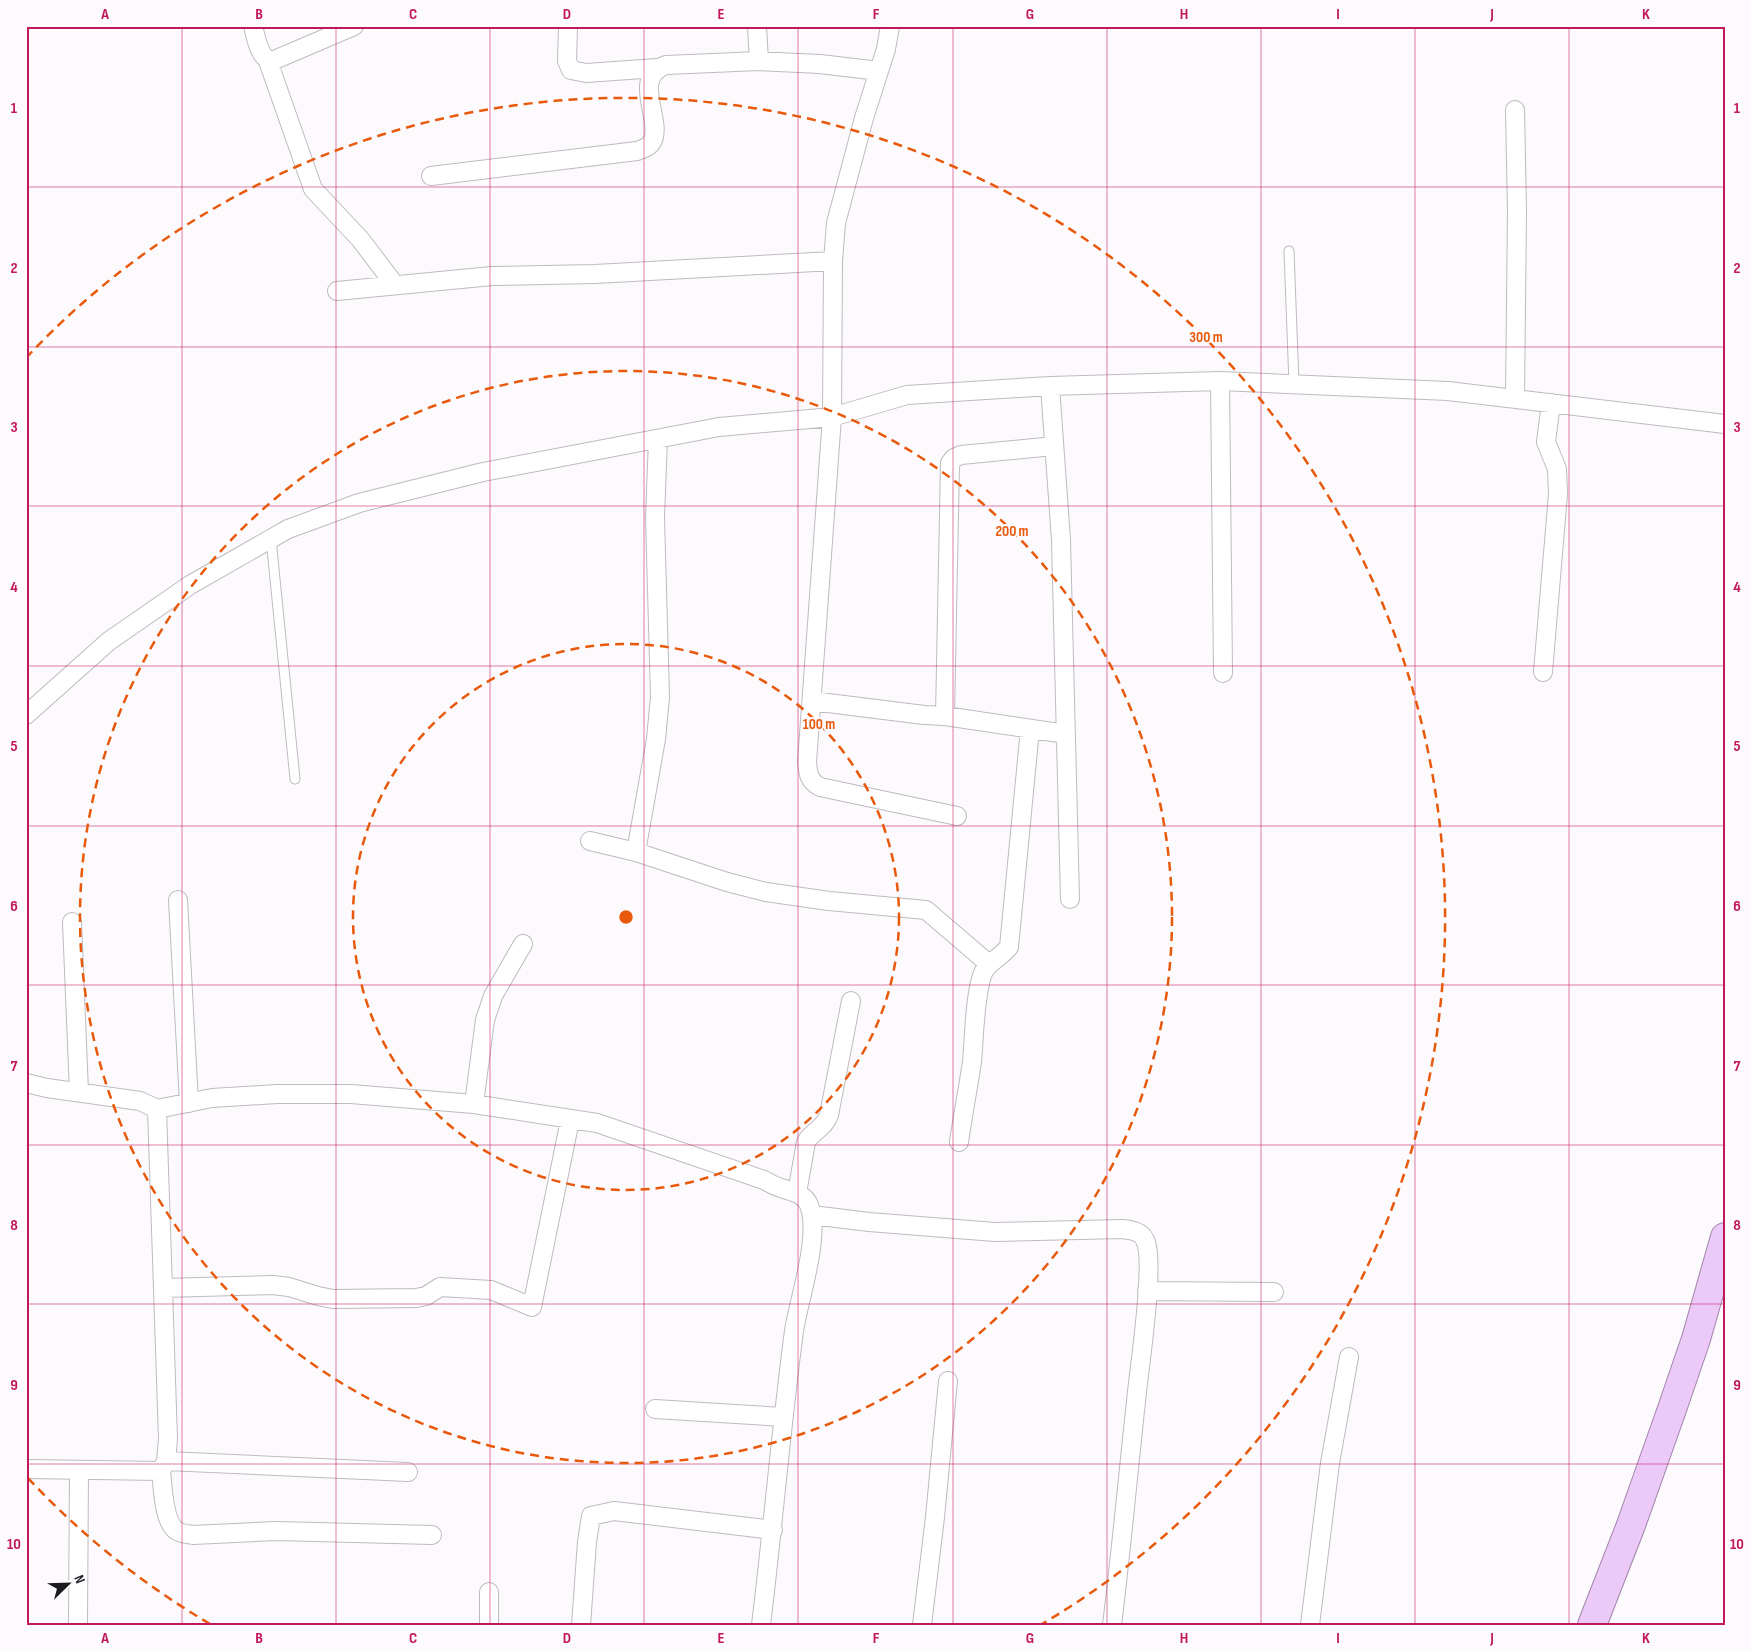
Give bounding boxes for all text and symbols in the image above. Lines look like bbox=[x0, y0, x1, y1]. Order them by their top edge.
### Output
text: A bbox=[100, 5, 109, 24]
text: B bbox=[255, 5, 263, 24]
text: C bbox=[409, 5, 417, 24]
text: D bbox=[563, 5, 571, 24]
text: E bbox=[718, 5, 725, 24]
text: F bbox=[873, 5, 880, 24]
text: G bbox=[1026, 5, 1034, 24]
text: H bbox=[1180, 5, 1188, 24]
text: I bbox=[1336, 5, 1340, 24]
text: J bbox=[1489, 5, 1494, 24]
text: K bbox=[1642, 5, 1650, 24]
text: 1 bbox=[11, 99, 18, 118]
text: 1 bbox=[1734, 99, 1741, 118]
text: 2 bbox=[10, 259, 18, 278]
text: 2 bbox=[1733, 259, 1741, 278]
text: 300 m bbox=[1189, 328, 1223, 347]
text: 3 bbox=[10, 418, 18, 437]
text: 3 bbox=[1733, 418, 1741, 437]
text: 200 m bbox=[995, 522, 1029, 541]
text: 4 bbox=[10, 578, 18, 597]
text: 4 bbox=[1733, 578, 1741, 597]
text: 100 m bbox=[803, 715, 835, 734]
text: 5 bbox=[10, 737, 18, 756]
text: 5 bbox=[1733, 737, 1741, 756]
text: 6 bbox=[10, 897, 18, 916]
text: 6 bbox=[1733, 897, 1741, 916]
centre of rings bbox=[617, 908, 635, 926]
text: 7 bbox=[11, 1057, 18, 1076]
text: 7 bbox=[1734, 1057, 1741, 1076]
text: 8 bbox=[10, 1216, 18, 1235]
text: 8 bbox=[1733, 1216, 1741, 1235]
text: 9 bbox=[10, 1376, 18, 1395]
text: 9 bbox=[1733, 1376, 1741, 1395]
text: 10 bbox=[7, 1535, 21, 1554]
text: 10 bbox=[1730, 1535, 1744, 1554]
north arrow bbox=[42, 1558, 92, 1608]
text: N bbox=[70, 1572, 89, 1586]
text: A bbox=[100, 1629, 109, 1648]
text: B bbox=[255, 1629, 263, 1648]
text: C bbox=[409, 1629, 417, 1648]
text: D bbox=[563, 1629, 571, 1648]
text: E bbox=[718, 1629, 725, 1648]
text: F bbox=[873, 1629, 880, 1648]
text: G bbox=[1026, 1629, 1034, 1648]
text: H bbox=[1180, 1629, 1188, 1648]
text: I bbox=[1336, 1629, 1340, 1648]
text: J bbox=[1489, 1629, 1494, 1648]
text: K bbox=[1642, 1629, 1650, 1648]

